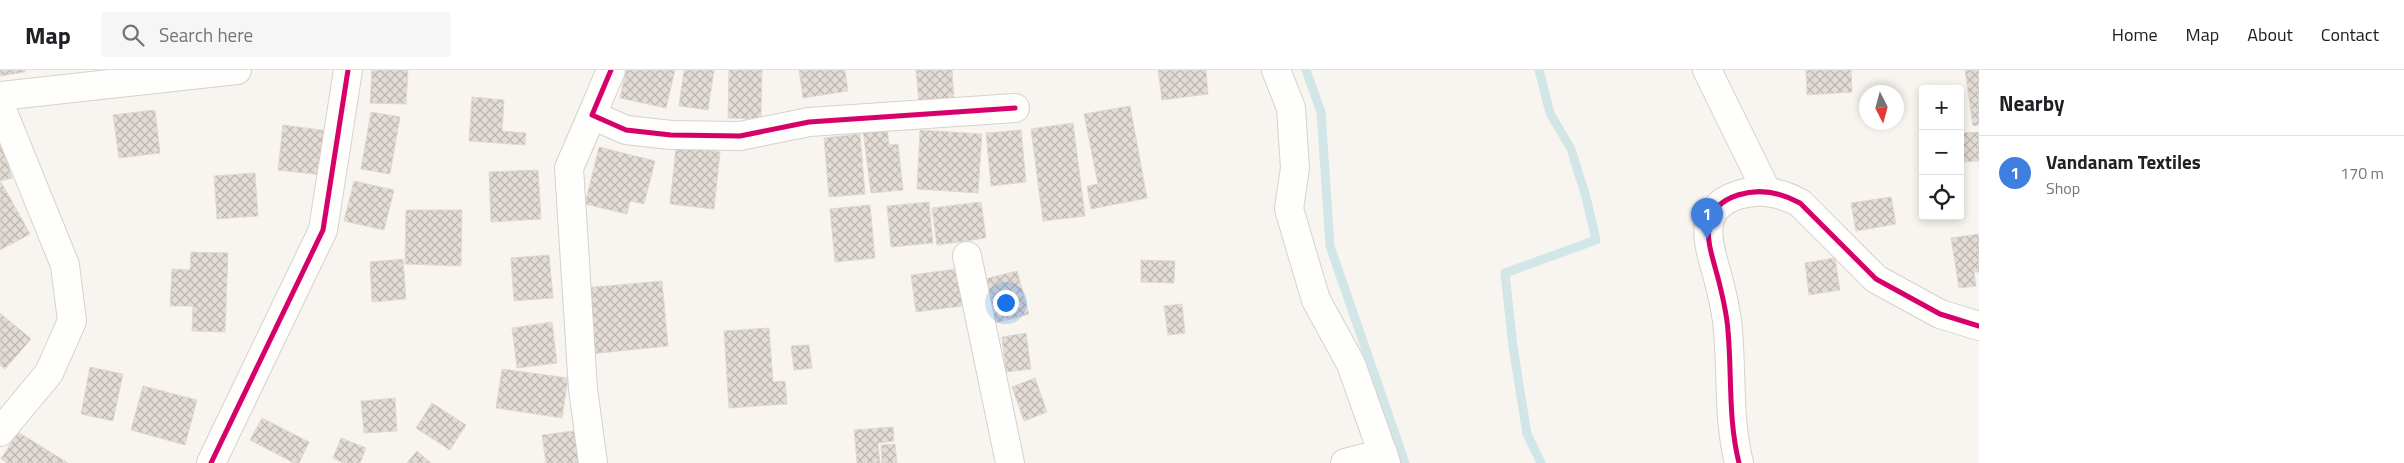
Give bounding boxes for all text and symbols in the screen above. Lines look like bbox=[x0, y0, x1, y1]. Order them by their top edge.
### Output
search box bbox=[101, 12, 451, 57]
text: Map bbox=[25, 17, 71, 53]
text: Search here bbox=[159, 20, 253, 49]
icon: search bbox=[119, 21, 147, 49]
text: Home bbox=[2112, 21, 2158, 48]
text: Map bbox=[2186, 21, 2219, 48]
text: About bbox=[2247, 21, 2293, 48]
text: Contact bbox=[2321, 21, 2379, 48]
north arrow bbox=[1859, 85, 1904, 130]
map controls bbox=[1919, 85, 1964, 220]
button: + bbox=[1919, 85, 1964, 130]
text: Nearby bbox=[1999, 87, 2064, 119]
button: − bbox=[1919, 130, 1964, 175]
text: Vandanam Textiles bbox=[2046, 147, 2201, 176]
text: 1 bbox=[2011, 161, 2019, 185]
text: 170 m bbox=[2340, 161, 2384, 185]
button: locate bbox=[1919, 175, 1964, 220]
text: Shop bbox=[2046, 176, 2080, 200]
pin: 1 bbox=[1691, 198, 1723, 239]
your location bbox=[993, 290, 1019, 316]

